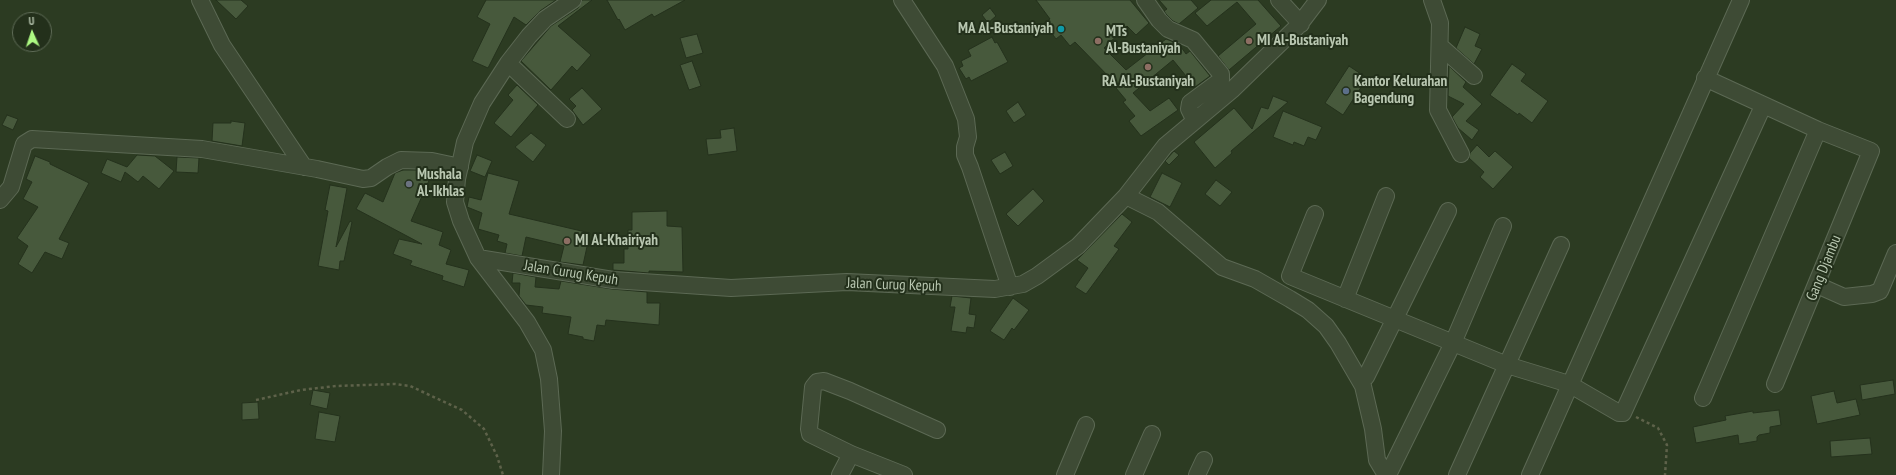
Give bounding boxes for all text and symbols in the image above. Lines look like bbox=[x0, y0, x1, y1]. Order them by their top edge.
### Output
north arrow bbox=[12, 12, 52, 52]
text: U bbox=[28, 14, 35, 28]
place label: MA Al-Bustaniyah bbox=[958, 20, 1053, 38]
place label: MTs Al-Bustaniyah bbox=[1106, 23, 1181, 58]
marker: MA Al-Bustaniyah bbox=[1056, 24, 1066, 34]
place label: MI Al-Bustaniyah bbox=[1257, 32, 1348, 50]
marker: MTs Al-Bustaniyah bbox=[1093, 36, 1103, 46]
marker: MI Al-Bustaniyah bbox=[1244, 36, 1254, 46]
marker: RA Al-Bustaniyah bbox=[1143, 62, 1153, 72]
place label: RA Al-Bustaniyah bbox=[1102, 73, 1194, 91]
place label: Kantor Kelurahan Bagendung bbox=[1354, 73, 1447, 108]
marker: Kantor Kelurahan Bagendung bbox=[1341, 86, 1351, 96]
place label: Mushala Al-Ikhlas bbox=[417, 166, 464, 201]
marker: Mushala Al-Ikhlas bbox=[404, 179, 414, 189]
place label: MI Al-Khairiyah bbox=[575, 232, 658, 250]
street label: Gang Djambu bbox=[1803, 232, 1845, 304]
marker: MI Al-Khairiyah bbox=[562, 236, 572, 246]
street label: Jalan Curug Kepuh bbox=[523, 257, 619, 289]
street label: Jalan Curug Kepuh bbox=[846, 274, 942, 296]

